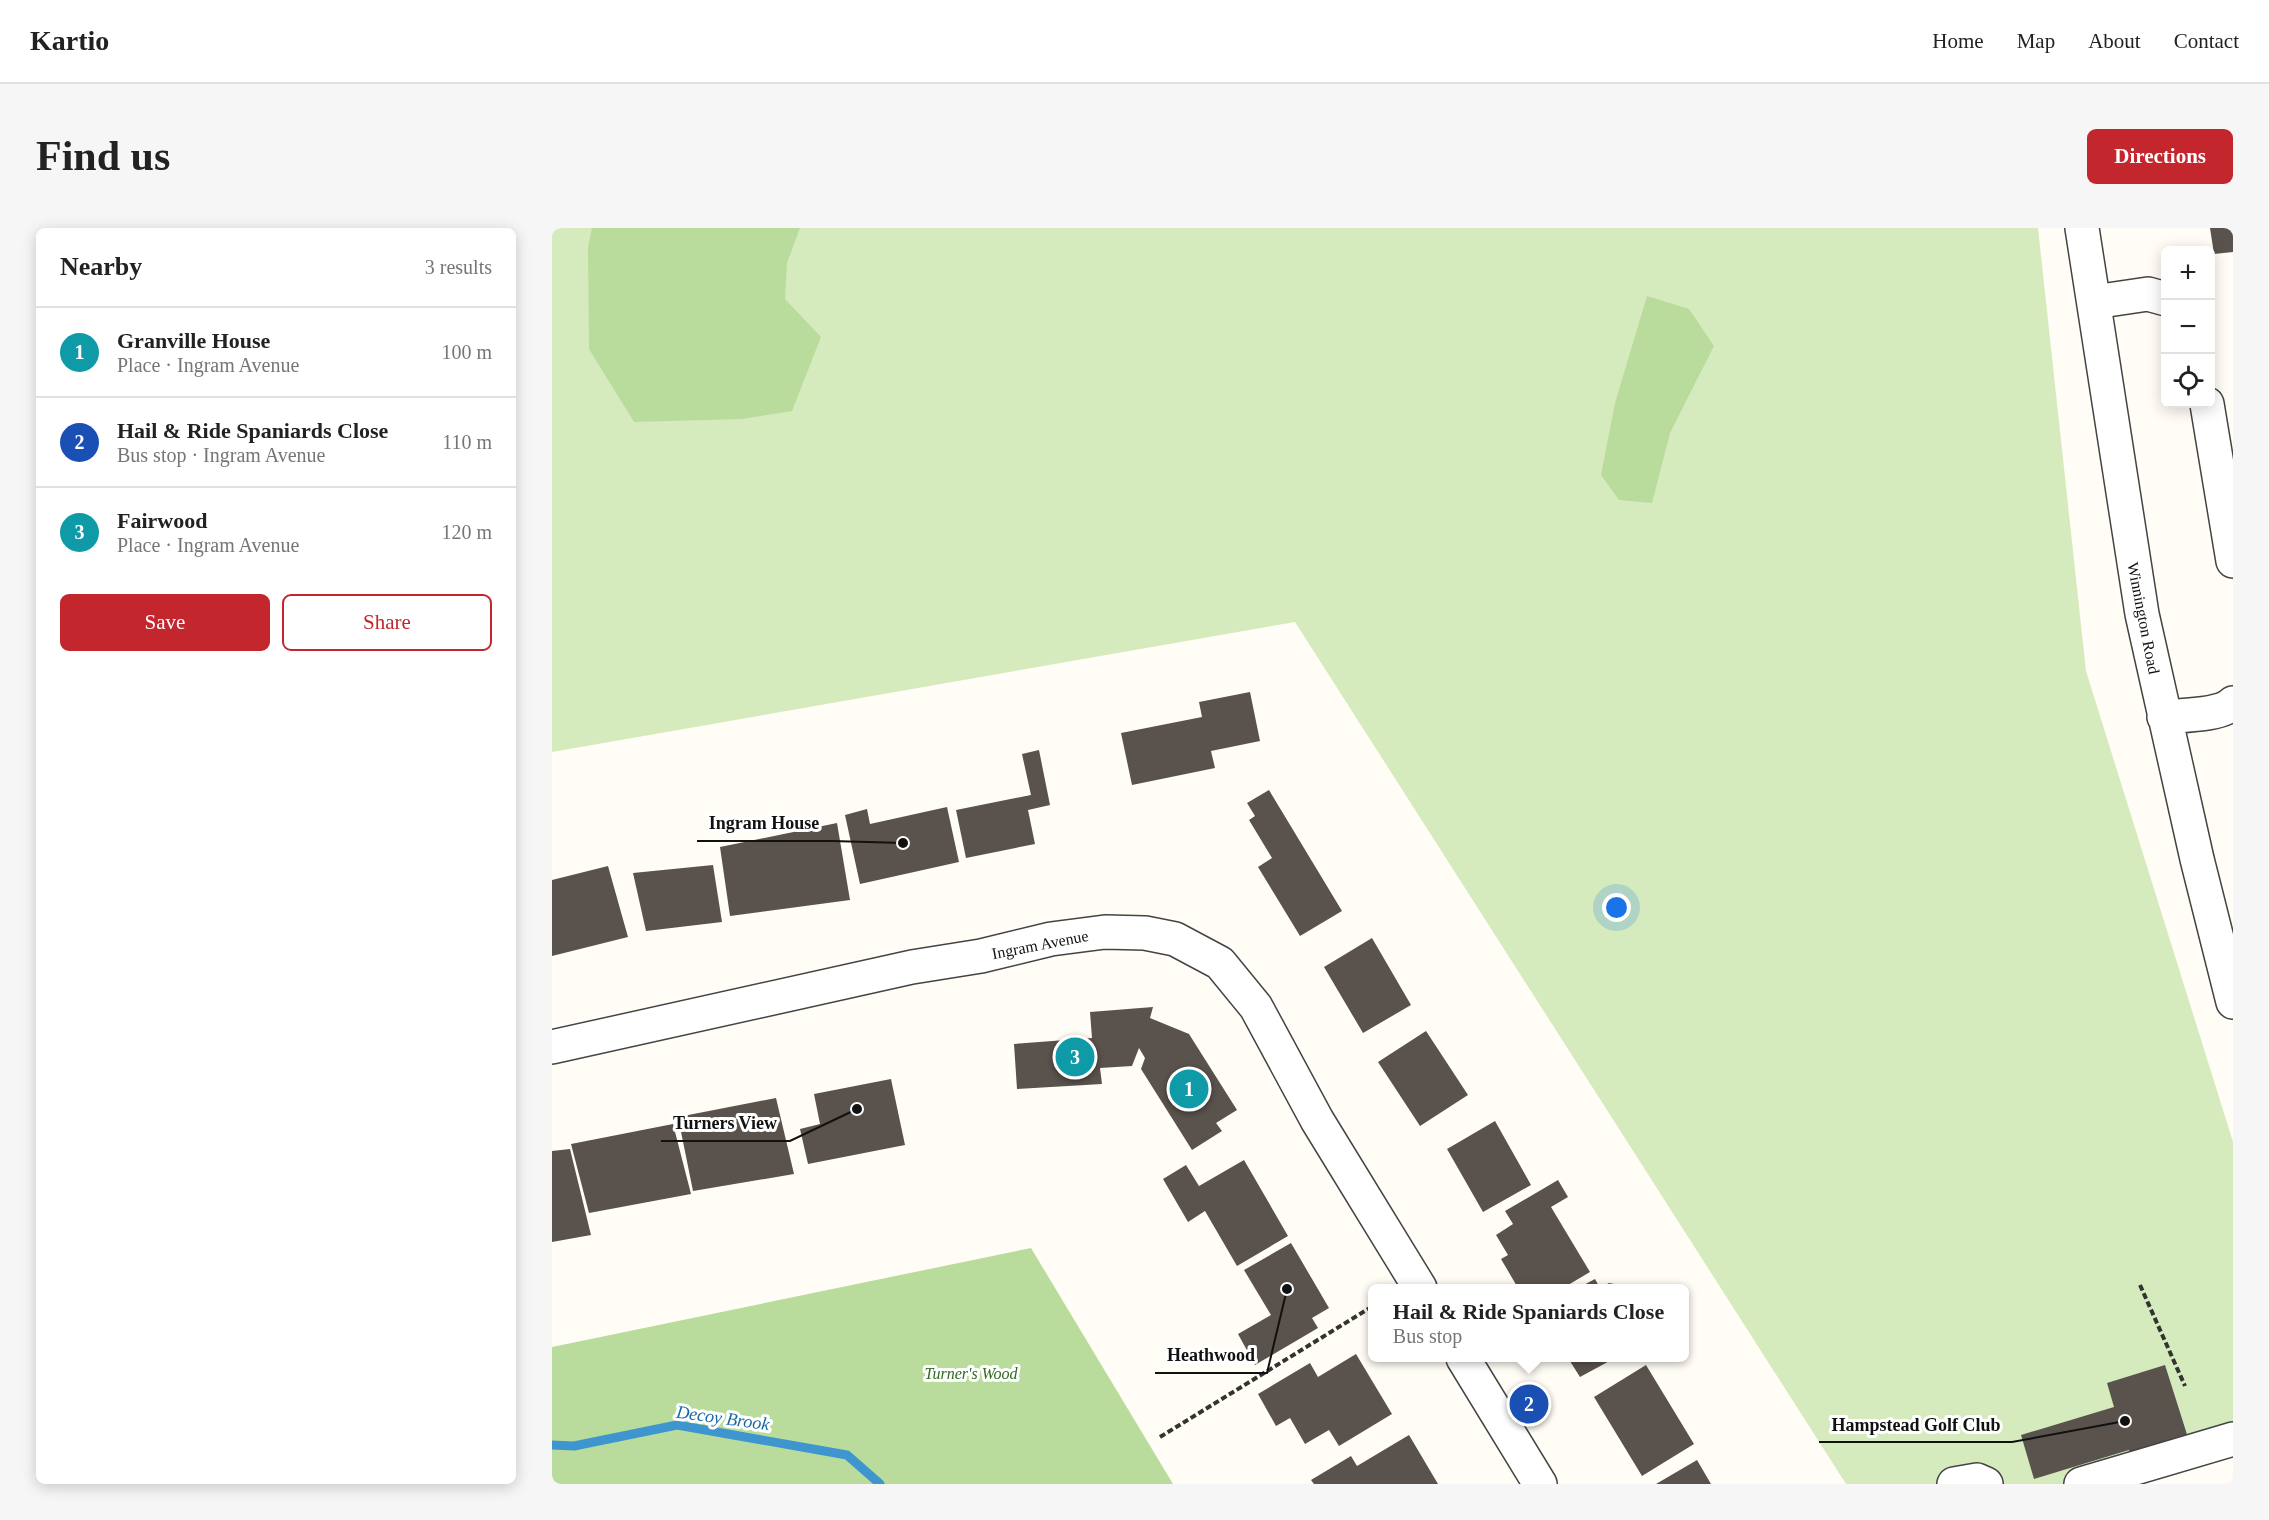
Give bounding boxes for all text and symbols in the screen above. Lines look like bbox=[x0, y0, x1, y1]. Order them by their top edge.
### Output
text: Kartio bbox=[30, 25, 109, 56]
text: Home bbox=[1932, 29, 1984, 53]
text: Map bbox=[2017, 29, 2055, 53]
text: About bbox=[2088, 29, 2141, 53]
text: Contact bbox=[2174, 29, 2239, 53]
button: Directions bbox=[2087, 129, 2233, 184]
text: Find us bbox=[36, 133, 170, 179]
map controls bbox=[2161, 246, 2215, 408]
button: + bbox=[2161, 246, 2215, 300]
text: Nearby bbox=[60, 252, 142, 281]
text: 3 results bbox=[425, 256, 492, 278]
button: − bbox=[2161, 300, 2215, 354]
text: Granville House bbox=[117, 328, 270, 353]
text: 1 bbox=[75, 341, 85, 363]
text: 100 m bbox=[441, 341, 492, 363]
text: Place · Ingram Avenue bbox=[117, 354, 299, 376]
button: locate bbox=[2161, 354, 2215, 408]
text: Hail & Ride Spaniards Close bbox=[117, 418, 388, 443]
text: 2 bbox=[75, 431, 85, 453]
text: 110 m bbox=[442, 431, 492, 453]
text: Bus stop · Ingram Avenue bbox=[117, 444, 326, 466]
text: Fairwood bbox=[117, 508, 207, 533]
text: 3 bbox=[75, 521, 85, 543]
text: 120 m bbox=[441, 521, 492, 543]
text: Place · Ingram Avenue bbox=[117, 534, 299, 556]
street label: Winnington Road bbox=[2123, 561, 2163, 676]
button: Save bbox=[60, 594, 270, 651]
button: Share bbox=[282, 594, 492, 651]
callout: Ingram House bbox=[697, 805, 832, 841]
text: Ingram House bbox=[709, 813, 819, 833]
your location bbox=[1602, 893, 1631, 922]
street label: Ingram Avenue bbox=[990, 927, 1090, 963]
pin: 3 bbox=[1056, 1034, 1094, 1080]
pin: 1 bbox=[1170, 1066, 1208, 1112]
callout: Turners View bbox=[661, 1105, 790, 1141]
text: Turners View bbox=[673, 1113, 777, 1133]
popup bbox=[1368, 1284, 1689, 1362]
text: Hail & Ride Spaniards Close bbox=[1393, 1299, 1664, 1324]
text: Bus stop bbox=[1393, 1325, 1462, 1347]
callout: Heathwood bbox=[1155, 1337, 1267, 1373]
text: Heathwood bbox=[1167, 1345, 1255, 1365]
park label: Turner's Wood bbox=[924, 1365, 1019, 1382]
pin: 2 bbox=[1510, 1382, 1548, 1426]
water label: Decoy Brook bbox=[674, 1401, 772, 1435]
callout: Hampstead Golf Club bbox=[1819, 1406, 2012, 1442]
text: Hampstead Golf Club bbox=[1831, 1415, 2001, 1435]

